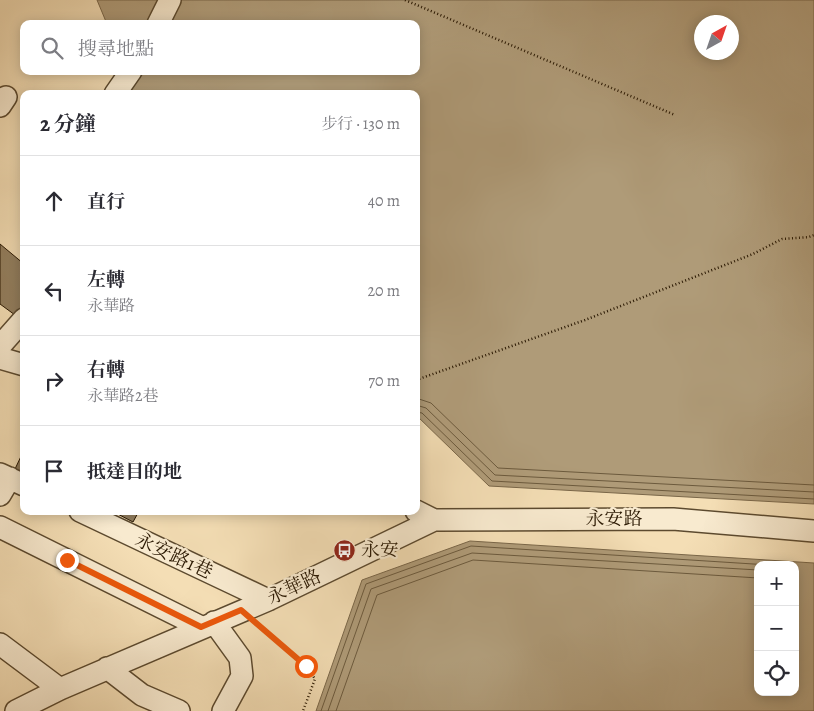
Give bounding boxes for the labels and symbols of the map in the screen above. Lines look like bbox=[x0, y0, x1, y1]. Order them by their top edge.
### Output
north arrow bbox=[694, 15, 739, 60]
street label: 永安路 bbox=[585, 506, 643, 532]
street label: 永安路1巷 bbox=[131, 527, 217, 585]
place label: 永安 bbox=[361, 537, 399, 563]
bus stop icon: 永安 bbox=[333, 538, 357, 562]
route end bbox=[56, 549, 79, 572]
street label: 永華路 bbox=[263, 563, 325, 611]
route start bbox=[295, 655, 318, 678]

